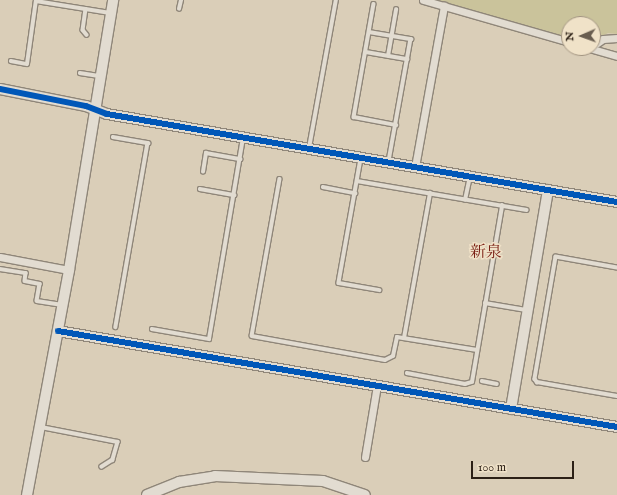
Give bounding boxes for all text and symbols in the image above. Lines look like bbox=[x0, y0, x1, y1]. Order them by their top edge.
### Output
north arrow bbox=[561, 16, 601, 56]
text: N bbox=[563, 31, 577, 41]
district label: 新泉 bbox=[470, 243, 502, 263]
scale bar bbox=[473, 453, 576, 479]
text: 100 m bbox=[478, 460, 506, 475]

